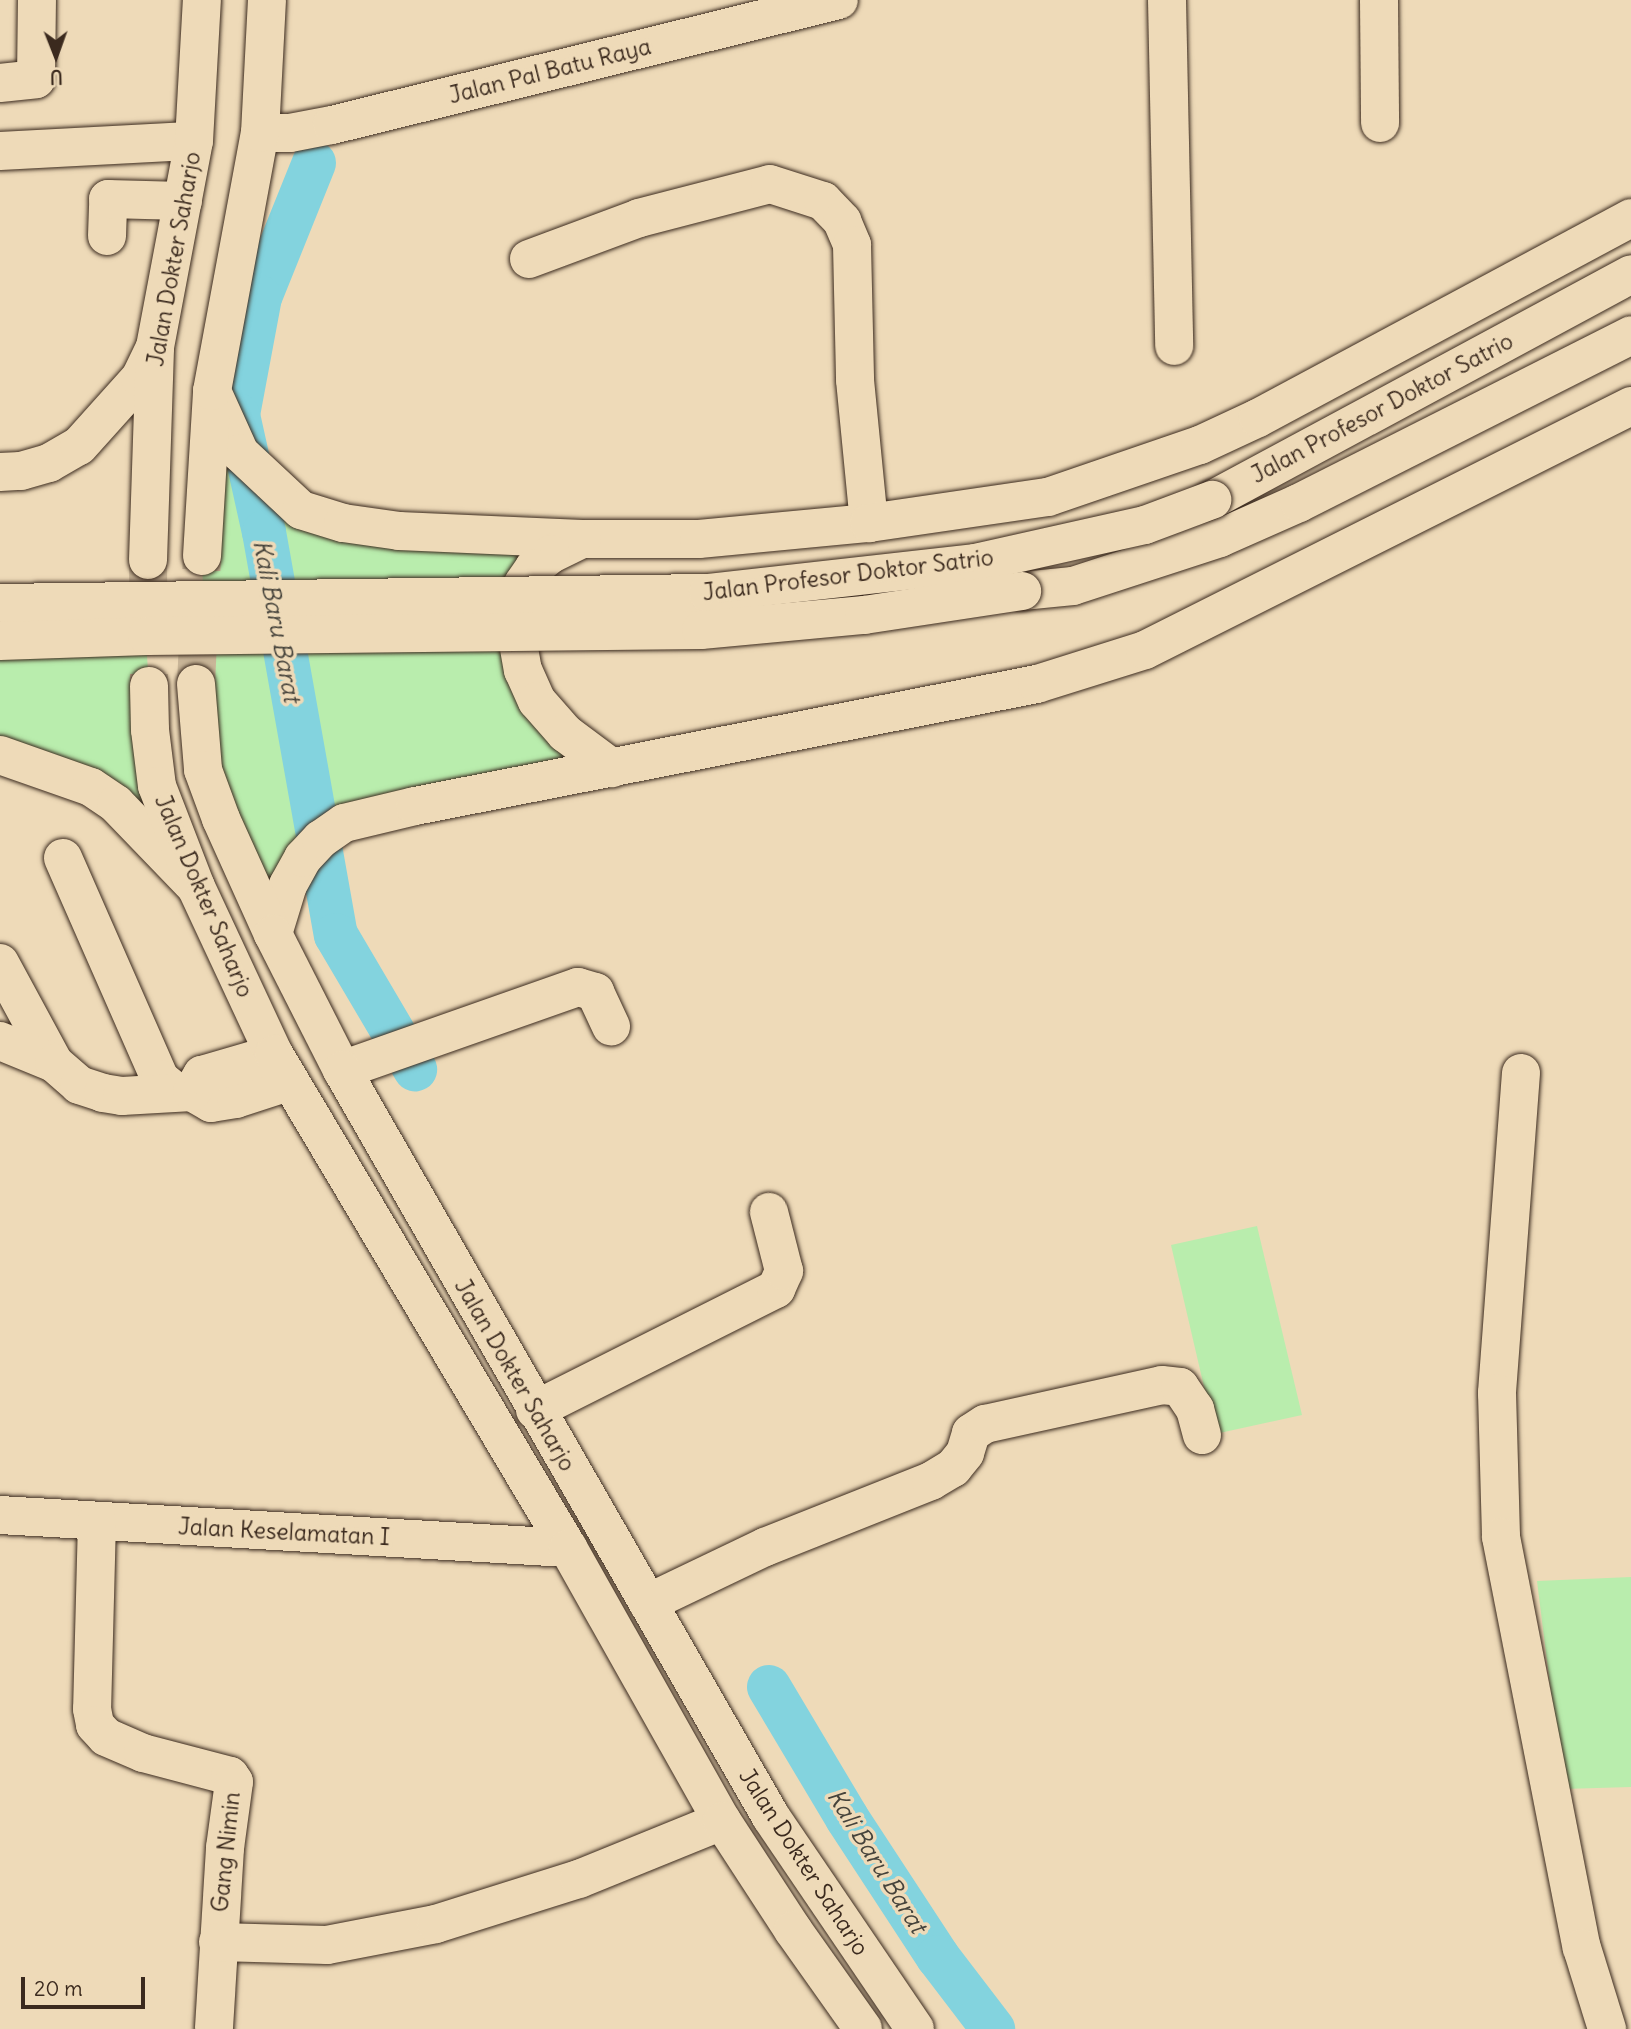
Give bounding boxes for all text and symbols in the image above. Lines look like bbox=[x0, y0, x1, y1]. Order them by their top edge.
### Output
north arrow bbox=[21, 21, 91, 91]
street label: Jalan Pal Batu Raya bbox=[446, 33, 654, 109]
text: U bbox=[50, 65, 63, 89]
street label: Jalan Dokter Saharjo bbox=[142, 150, 206, 368]
street label: Jalan Profesor Doktor Satrio bbox=[1246, 327, 1518, 489]
water label: Kali Baru Barat bbox=[247, 538, 307, 704]
street label: Jalan Profesor Doktor Satrio bbox=[701, 543, 995, 607]
street label: Jalan Dokter Saharjo bbox=[149, 791, 259, 1001]
street label: Jalan Dokter Saharjo bbox=[449, 1274, 581, 1476]
street label: Jalan Keselamatan I bbox=[177, 1513, 391, 1551]
street label: Jalan Dokter Saharjo bbox=[733, 1763, 875, 1961]
water label: Kali Baru Barat bbox=[821, 1784, 933, 1938]
street label: Gang Nimin bbox=[206, 1790, 246, 1914]
scale bar bbox=[24, 1962, 149, 2006]
text: 20 m bbox=[34, 1975, 83, 2002]

